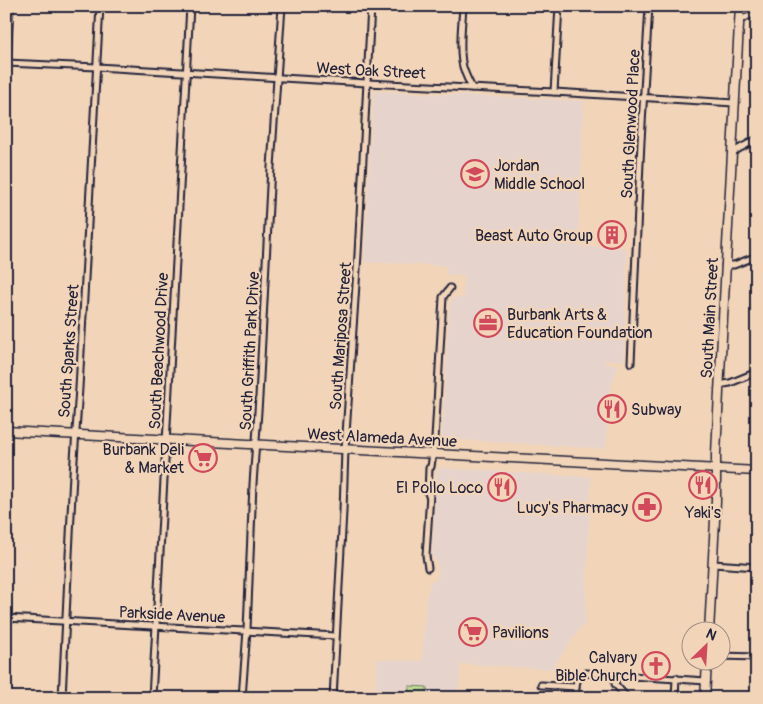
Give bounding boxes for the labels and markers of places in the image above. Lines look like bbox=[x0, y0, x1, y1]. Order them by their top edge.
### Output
place label: Jordan Middle School bbox=[494, 156, 585, 194]
school or university icon: Jordan Middle School bbox=[460, 159, 490, 189]
building icon: Beast Auto Group bbox=[597, 220, 627, 250]
place label: Beast Auto Group bbox=[475, 226, 593, 246]
place label: Burbank Arts & Education Foundation bbox=[507, 305, 653, 343]
office icon: Burbank Arts & Education Foundation bbox=[473, 308, 503, 338]
restaurant icon: Subway bbox=[597, 394, 627, 424]
place label: Subway bbox=[631, 400, 681, 420]
place label: Burbank Deli & Market bbox=[103, 440, 185, 478]
supermarket icon: Burbank Deli & Market bbox=[188, 443, 218, 473]
restaurant icon: Yaki's bbox=[688, 470, 718, 500]
restaurant icon: El Pollo Loco bbox=[487, 472, 517, 502]
place label: El Pollo Loco bbox=[396, 478, 483, 498]
pharmacy icon: Lucy's Pharmacy bbox=[632, 492, 662, 522]
place label: Lucy's Pharmacy bbox=[516, 498, 628, 518]
place label: Yaki's bbox=[684, 503, 721, 523]
supermarket icon: Pavilions bbox=[458, 617, 488, 647]
place label: Pavilions bbox=[492, 623, 549, 643]
place label: Calvary Bible Church bbox=[555, 648, 637, 686]
church icon: Calvary Bible Church bbox=[641, 651, 671, 681]

